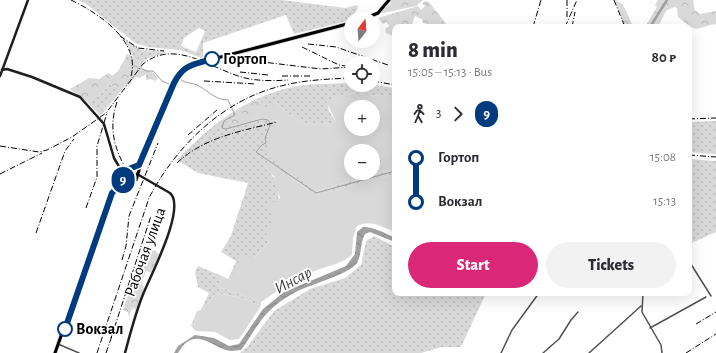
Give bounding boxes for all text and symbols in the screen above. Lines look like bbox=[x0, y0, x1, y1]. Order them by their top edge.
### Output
north arrow bbox=[344, 12, 380, 48]
map controls bbox=[344, 12, 380, 180]
text: 8 min bbox=[408, 39, 458, 61]
text: 80 ₽ bbox=[652, 50, 676, 65]
marker: Гортоп bbox=[204, 51, 220, 67]
place label: Гортоп bbox=[223, 51, 267, 67]
button: locate bbox=[344, 56, 380, 92]
text: 15:05 – 15:13 · Bus bbox=[408, 66, 492, 79]
button: + bbox=[344, 100, 380, 136]
icon: walk bbox=[408, 103, 430, 125]
icon: forward bbox=[447, 103, 469, 125]
text: 3 bbox=[436, 107, 441, 120]
text: 9 bbox=[483, 107, 490, 121]
button: − bbox=[344, 144, 380, 180]
text: Гортоп bbox=[438, 150, 479, 165]
text: 15:08 bbox=[650, 151, 676, 164]
line badge: 9 bbox=[110, 167, 136, 193]
text: 9 bbox=[120, 173, 126, 187]
text: Вокзал bbox=[438, 194, 482, 209]
text: 15:13 bbox=[653, 195, 676, 208]
street label: Рабочая улица bbox=[121, 205, 169, 299]
button: Start bbox=[408, 242, 538, 288]
button: Tickets bbox=[546, 242, 676, 288]
water label: Инсар bbox=[272, 263, 315, 298]
marker: Вокзал bbox=[57, 321, 73, 337]
place label: Вокзал bbox=[76, 321, 123, 337]

